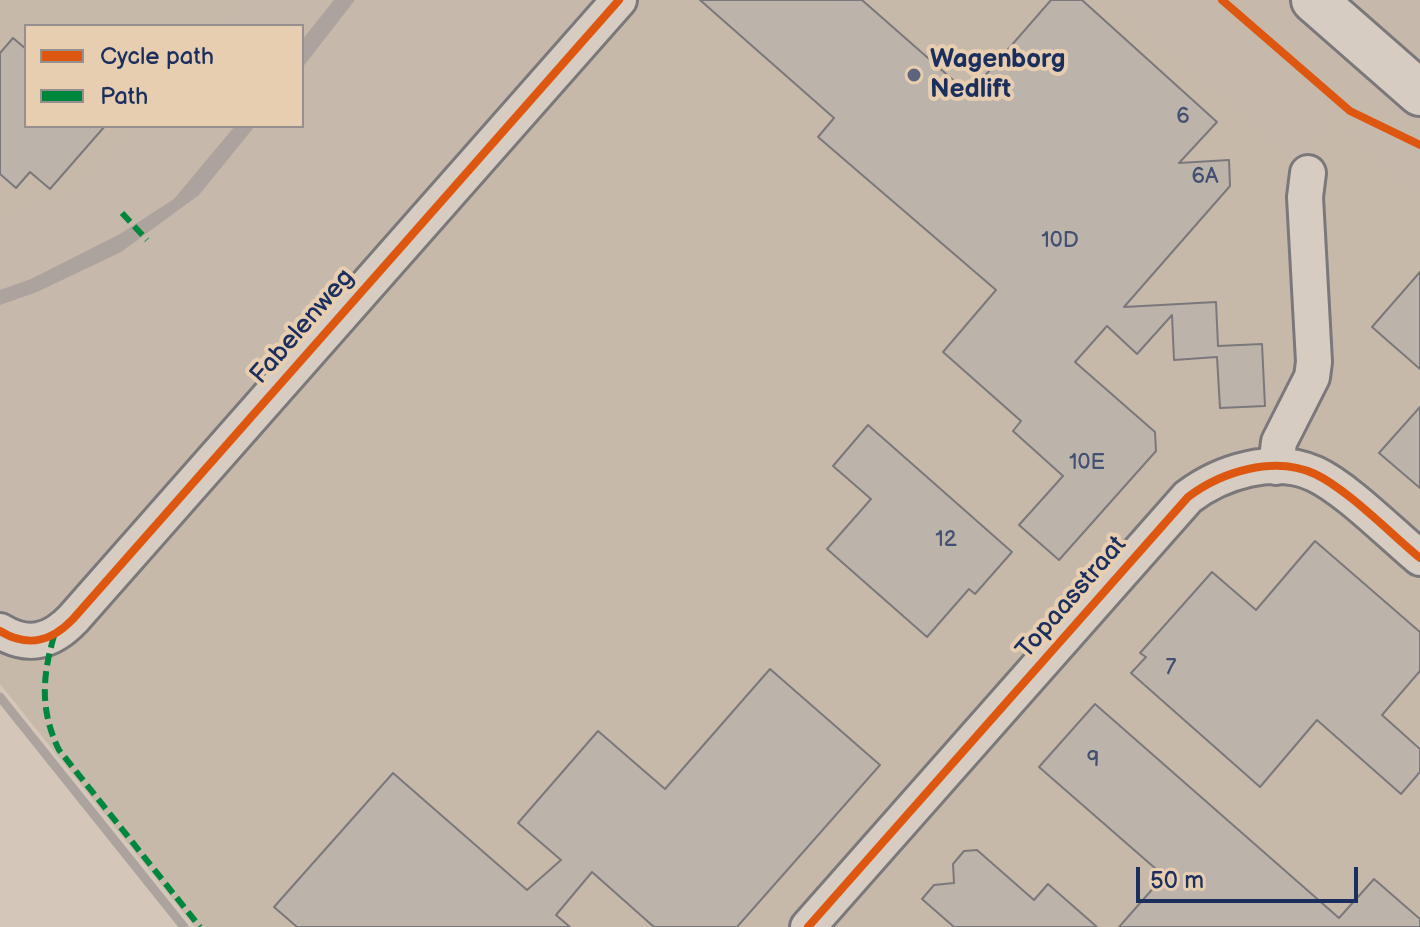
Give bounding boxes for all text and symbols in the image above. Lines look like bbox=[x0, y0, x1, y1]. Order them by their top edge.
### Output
legend bbox=[24, 24, 304, 128]
text: Cycle path bbox=[100, 42, 214, 71]
place label: Wagenborg Nedlift bbox=[930, 44, 1066, 106]
marker: Wagenborg Nedlift bbox=[905, 66, 923, 84]
text: Path bbox=[100, 82, 148, 111]
house number: 6 bbox=[1176, 104, 1190, 130]
house number: 6A bbox=[1192, 164, 1218, 190]
house number: 10D bbox=[1041, 228, 1079, 254]
street label: Fabelenweg bbox=[244, 263, 362, 391]
house number: 10E bbox=[1069, 450, 1105, 476]
house number: 12 bbox=[935, 527, 957, 553]
street label: Topaasstraat bbox=[1010, 530, 1134, 666]
house number: 7 bbox=[1166, 655, 1176, 681]
house number: 9 bbox=[1087, 747, 1099, 773]
scale bar bbox=[1140, 851, 1362, 901]
text: 50 m bbox=[1150, 866, 1204, 895]

